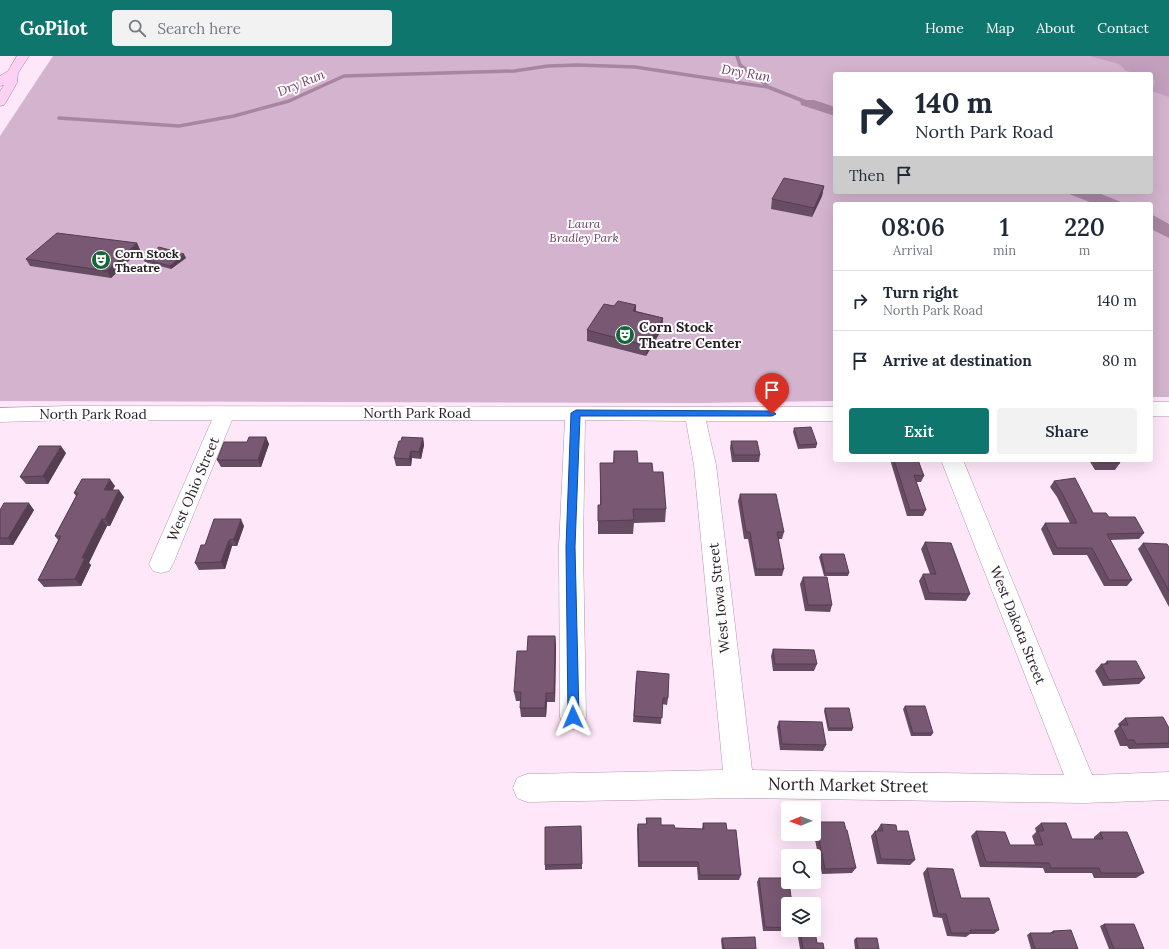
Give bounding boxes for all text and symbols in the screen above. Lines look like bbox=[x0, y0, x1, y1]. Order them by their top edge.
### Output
search box bbox=[112, 10, 392, 46]
text: GoPilot bbox=[20, 16, 88, 40]
icon: search bbox=[126, 17, 148, 39]
text: Search here bbox=[158, 19, 241, 38]
text: Home bbox=[925, 19, 964, 37]
text: Map bbox=[986, 19, 1014, 37]
text: About bbox=[1036, 19, 1075, 37]
text: Contact bbox=[1097, 19, 1149, 37]
water label: Dry Run bbox=[720, 60, 772, 86]
water label: Dry Run bbox=[275, 66, 327, 100]
text: 140 m bbox=[915, 85, 993, 121]
icon: right bbox=[849, 88, 901, 140]
text: North Park Road bbox=[915, 120, 1053, 143]
icon: arrive bbox=[893, 164, 915, 186]
text: Then bbox=[849, 166, 885, 185]
text: 08:06 bbox=[881, 212, 945, 243]
text: 1 bbox=[1000, 212, 1009, 243]
text: 220 bbox=[1064, 212, 1105, 243]
park label: Laura Bradley Park bbox=[549, 216, 619, 245]
text: Arrival bbox=[893, 242, 933, 259]
text: min bbox=[993, 242, 1016, 259]
text: m bbox=[1079, 242, 1090, 259]
place label: Corn Stock Theatre bbox=[115, 246, 179, 275]
theatre icon: Corn Stock Theatre bbox=[90, 249, 112, 271]
text: Turn right bbox=[883, 283, 959, 302]
icon: right bbox=[849, 290, 871, 312]
text: 140 m bbox=[1097, 291, 1137, 310]
text: North Park Road bbox=[883, 302, 983, 319]
place label: Corn Stock Theatre Center bbox=[639, 318, 742, 352]
theatre icon: Corn Stock Theatre Center bbox=[614, 324, 636, 346]
icon: arrive bbox=[849, 350, 871, 372]
text: Arrive at destination bbox=[883, 351, 1032, 370]
text: 80 m bbox=[1102, 351, 1137, 370]
pin bbox=[755, 373, 789, 414]
icon: arrive bbox=[761, 379, 783, 401]
street label: North Park Road bbox=[363, 404, 471, 422]
street label: North Park Road bbox=[39, 405, 147, 423]
button: Exit bbox=[849, 408, 989, 454]
button: Share bbox=[997, 408, 1137, 454]
street label: West Ohio Street bbox=[163, 434, 223, 544]
street label: West Iowa Street bbox=[704, 541, 734, 654]
street label: West Dakota Street bbox=[986, 563, 1050, 687]
position arrow bbox=[552, 696, 594, 738]
street label: North Market Street bbox=[768, 773, 929, 797]
north arrow bbox=[781, 801, 821, 841]
map controls bbox=[781, 801, 821, 937]
button: search bbox=[781, 849, 821, 889]
button: layers bbox=[781, 897, 821, 937]

